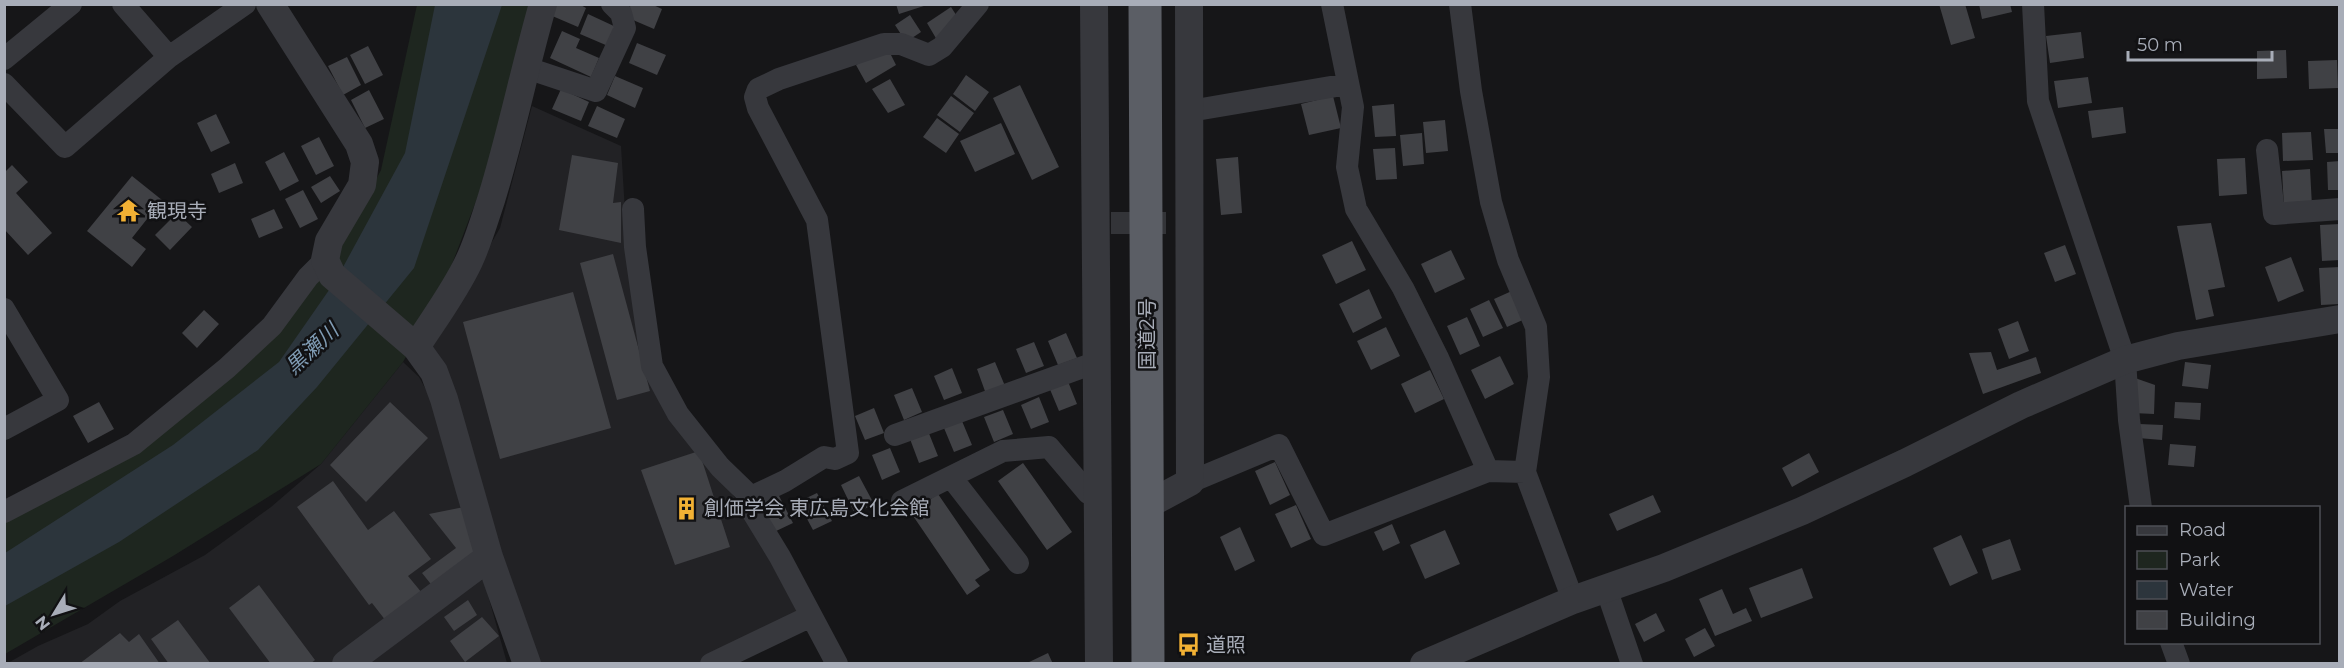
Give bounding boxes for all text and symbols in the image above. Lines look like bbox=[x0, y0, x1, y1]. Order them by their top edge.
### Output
scale bar bbox=[2128, 24, 2272, 62]
text: 50 m bbox=[2137, 34, 2183, 56]
temple icon: 観現寺 bbox=[116, 198, 142, 224]
place label: 観現寺 bbox=[147, 199, 207, 223]
street label: 国道2号 bbox=[1135, 298, 1159, 370]
water label: 黒瀬川 bbox=[280, 317, 345, 379]
building icon: 創価学会 東広島文化会館 bbox=[673, 495, 699, 521]
place label: 創価学会 東広島文化会館 bbox=[704, 496, 929, 520]
legend bbox=[2125, 506, 2320, 644]
text: Road bbox=[2179, 519, 2226, 541]
text: Park bbox=[2179, 549, 2220, 571]
text: Water bbox=[2179, 579, 2234, 601]
north arrow bbox=[24, 584, 84, 644]
text: Building bbox=[2179, 609, 2256, 631]
text: N bbox=[31, 612, 54, 634]
bus stop icon: 道照 bbox=[1175, 632, 1201, 658]
place label: 道照 bbox=[1206, 633, 1246, 657]

